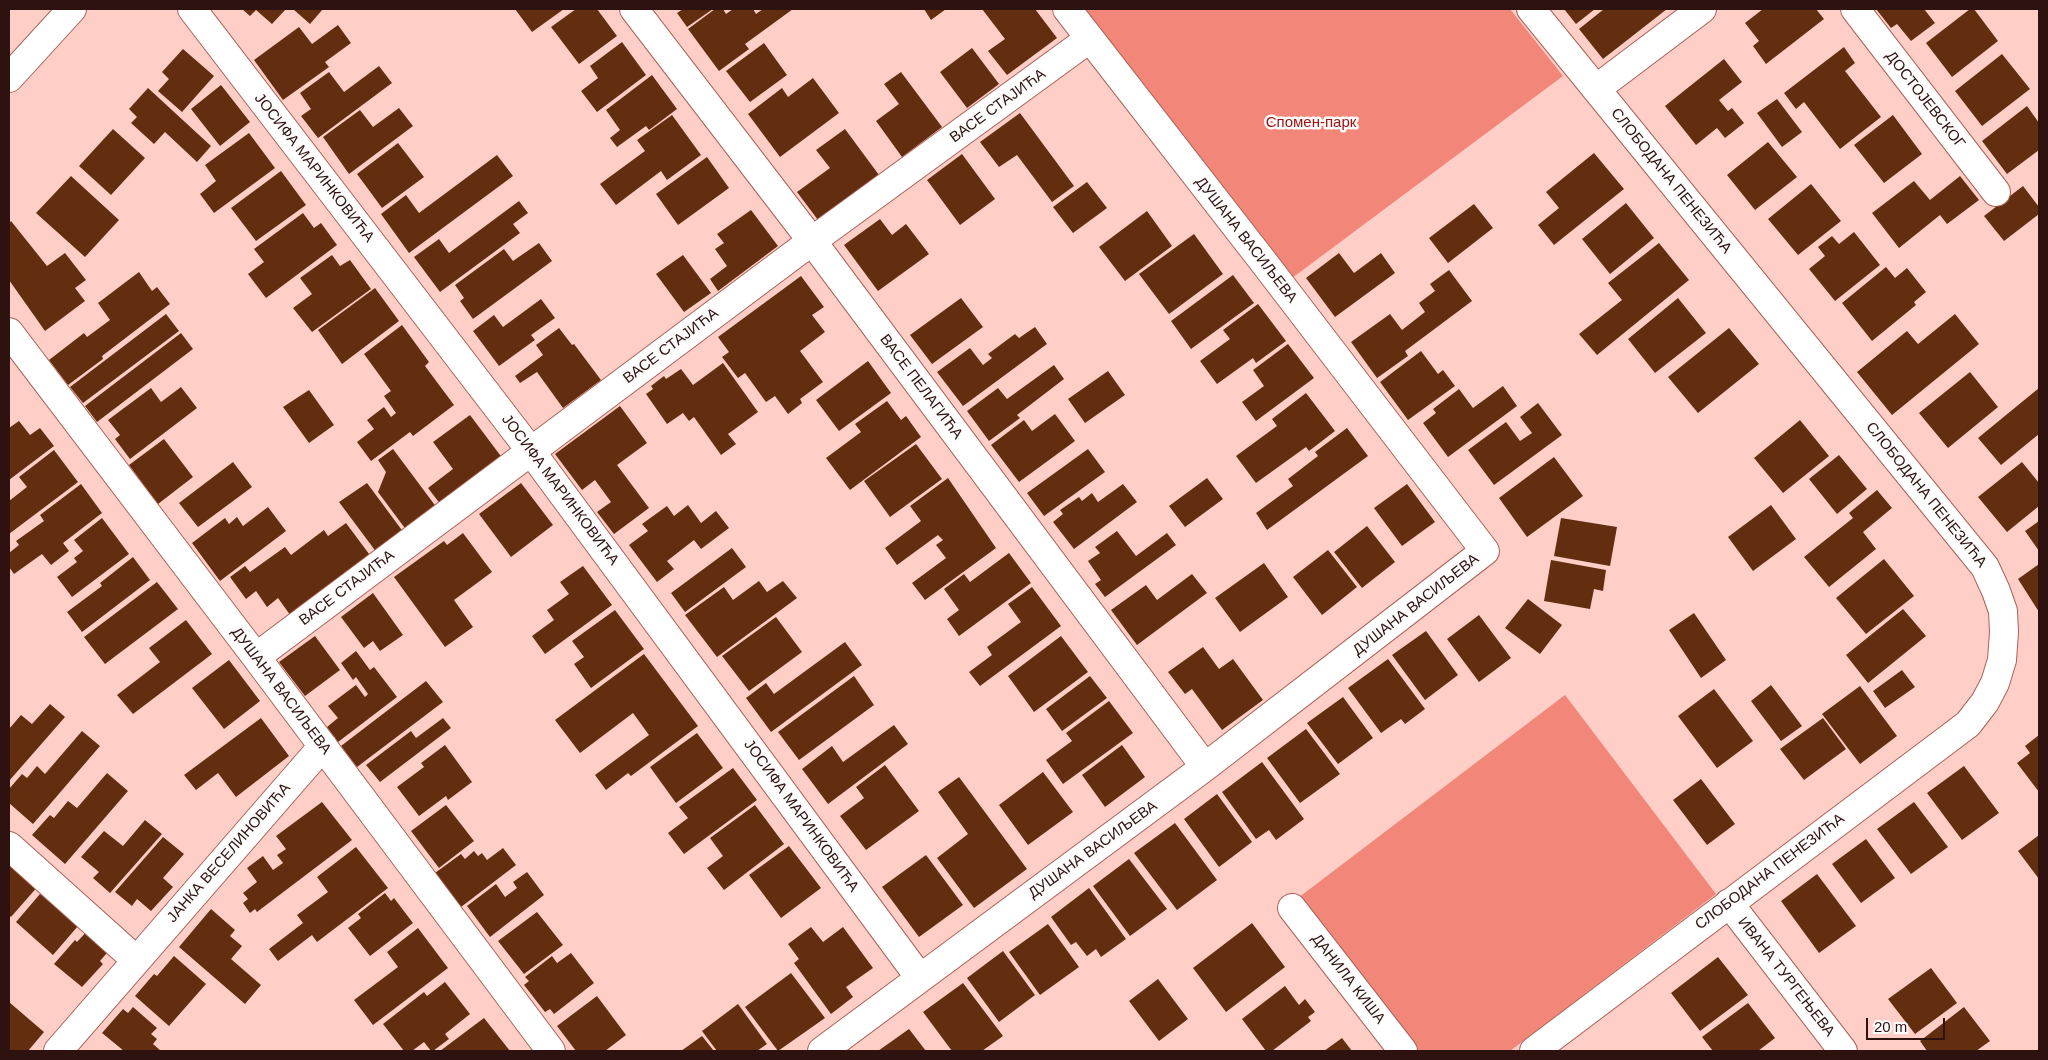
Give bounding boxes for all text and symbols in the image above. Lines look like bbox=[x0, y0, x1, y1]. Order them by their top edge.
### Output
street label: ДОСТОЈЕВСКОГ bbox=[1881, 48, 1969, 152]
street label: ВАСЕ СТАЈИЋА bbox=[946, 65, 1050, 147]
street label: ЈОСИФА МАРИНКОВИЋА bbox=[250, 90, 378, 246]
street label: СЛОБОДАНА ПЕНЕЗИЋА bbox=[1607, 105, 1735, 257]
park label: Спомен-парк bbox=[1266, 114, 1356, 132]
street label: ДУШАНА ВАСИЉЕВА bbox=[1191, 173, 1301, 307]
street label: ВАСЕ СТАЈИЋА bbox=[620, 304, 722, 388]
street label: ВАСЕ ПЕЛАГИЋА bbox=[876, 331, 966, 443]
street label: ЈОСИФА МАРИНКОВИЋА bbox=[497, 411, 623, 569]
street label: СЛОБОДАНА ПЕНЕЗИЋА bbox=[1862, 419, 1990, 571]
street label: ВАСЕ СТАЈИЋА bbox=[296, 546, 398, 630]
street label: ДУШАНА ВАСИЉЕВА bbox=[1349, 550, 1483, 660]
street label: ДУШАНА ВАСИЉЕВА bbox=[227, 624, 335, 758]
street label: ЈОСИФА МАРИНКОВИЋА bbox=[740, 736, 862, 896]
street label: ЈАНКА ВЕСЕЛИНОВИЋА bbox=[164, 780, 294, 926]
street label: ДУШАНА ВАСИЉЕВА bbox=[1025, 797, 1161, 903]
street label: СЛОБОДАНА ПЕНЕЗИЋА bbox=[1692, 810, 1848, 934]
street label: ИВАНА ТУРГЕЊЕВА bbox=[1734, 914, 1838, 1040]
street label: ДАНИЛА КИША bbox=[1307, 930, 1389, 1028]
scale bar bbox=[1868, 1008, 1947, 1040]
text: 20 m bbox=[1874, 1018, 1907, 1035]

